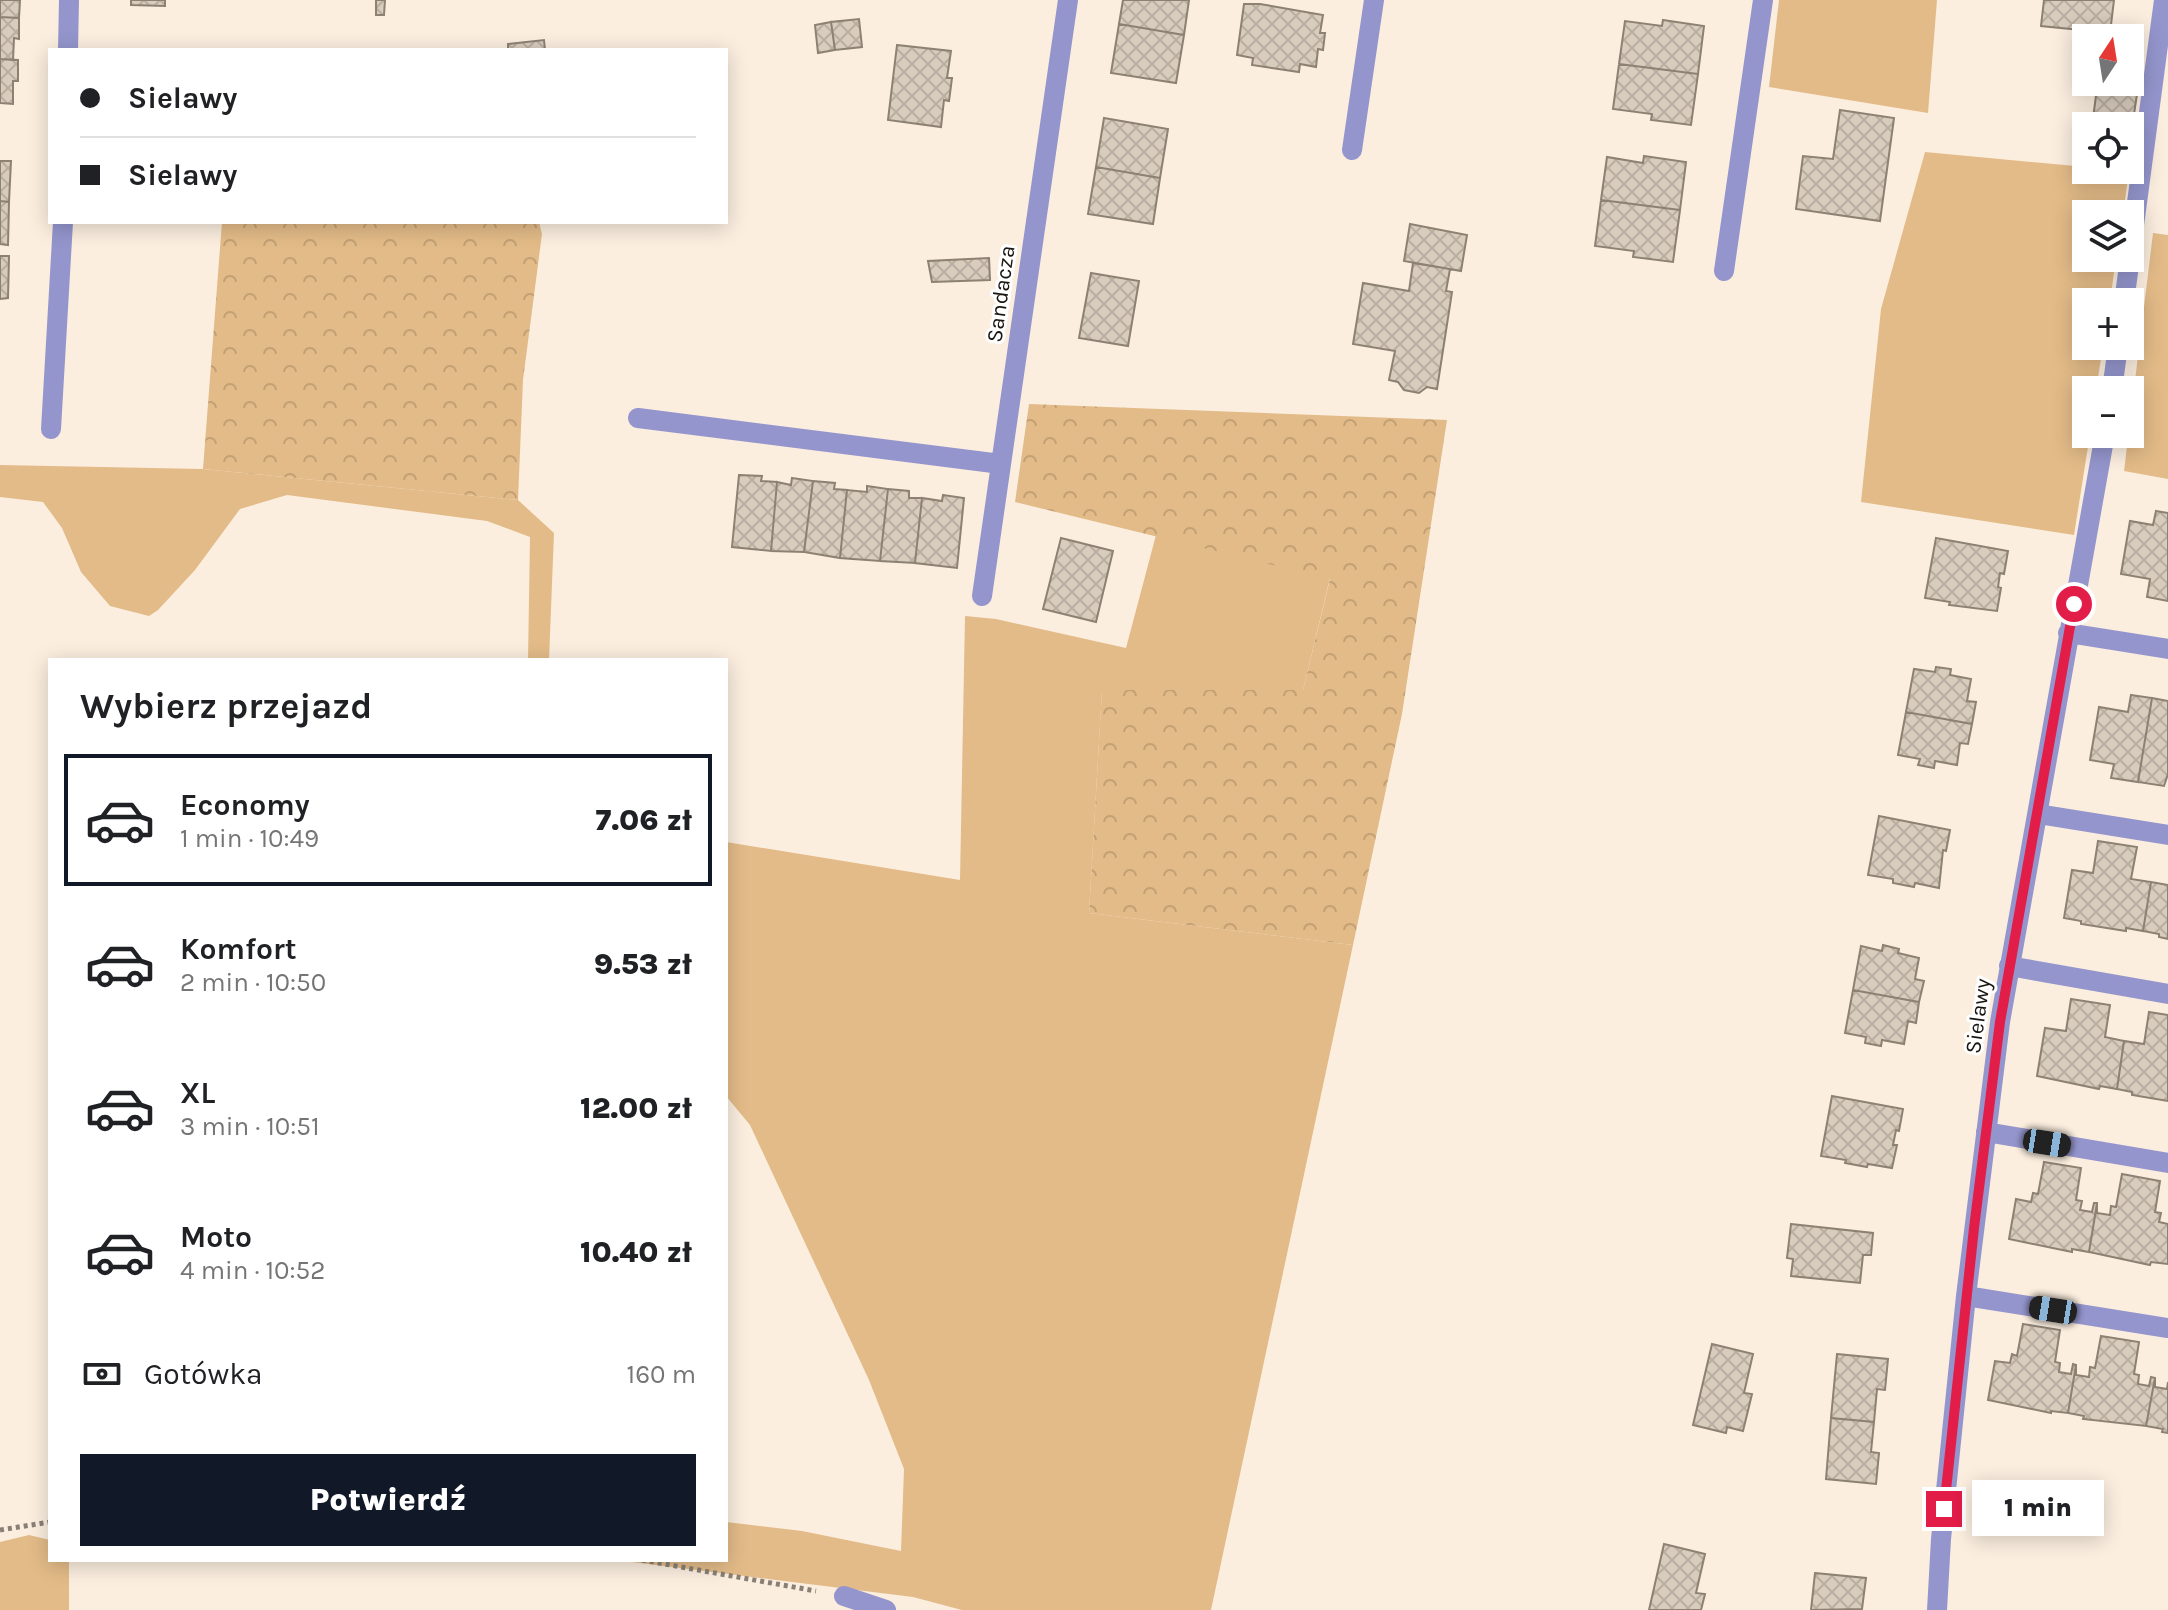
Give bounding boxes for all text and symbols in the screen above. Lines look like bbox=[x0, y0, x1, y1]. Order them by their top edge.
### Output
north arrow bbox=[2072, 24, 2144, 96]
map controls bbox=[2072, 24, 2144, 448]
text: Sielawy bbox=[128, 80, 237, 116]
button: locate bbox=[2072, 112, 2144, 184]
text: Sielawy bbox=[128, 157, 237, 193]
button: layers bbox=[2072, 200, 2144, 272]
street label: Sandacza bbox=[981, 244, 1021, 344]
button: + bbox=[2072, 288, 2144, 360]
button: − bbox=[2072, 376, 2144, 448]
route start bbox=[2056, 586, 2092, 622]
text: Wybierz przejazd bbox=[80, 685, 372, 727]
icon: car bbox=[84, 784, 156, 856]
text: Economy bbox=[180, 787, 310, 823]
text: 7.06 zł bbox=[596, 802, 692, 838]
text: 1 min · 10:49 bbox=[180, 823, 319, 854]
icon: car bbox=[84, 928, 156, 1000]
text: Komfort bbox=[180, 931, 297, 967]
text: 9.53 zł bbox=[594, 946, 692, 982]
text: 2 min · 10:50 bbox=[180, 967, 326, 998]
street label: Sielawy bbox=[1960, 977, 1996, 1055]
icon: car bbox=[84, 1072, 156, 1144]
text: XL bbox=[180, 1075, 215, 1111]
text: 12.00 zł bbox=[580, 1090, 692, 1126]
text: 3 min · 10:51 bbox=[180, 1111, 320, 1142]
car bbox=[2021, 1127, 2073, 1159]
icon: car bbox=[84, 1216, 156, 1288]
text: Moto bbox=[180, 1219, 252, 1255]
text: 10.40 zł bbox=[580, 1234, 692, 1270]
text: 4 min · 10:52 bbox=[180, 1255, 325, 1286]
car bbox=[2027, 1294, 2079, 1326]
icon: cash bbox=[80, 1352, 124, 1396]
text: Gotówka bbox=[144, 1356, 263, 1392]
text: 160 m bbox=[627, 1359, 696, 1390]
button: Potwierdź bbox=[80, 1454, 696, 1546]
callout: 1 min bbox=[1972, 1481, 2104, 1537]
route end bbox=[1926, 1491, 1962, 1527]
text: 1 min bbox=[2004, 1492, 2072, 1523]

